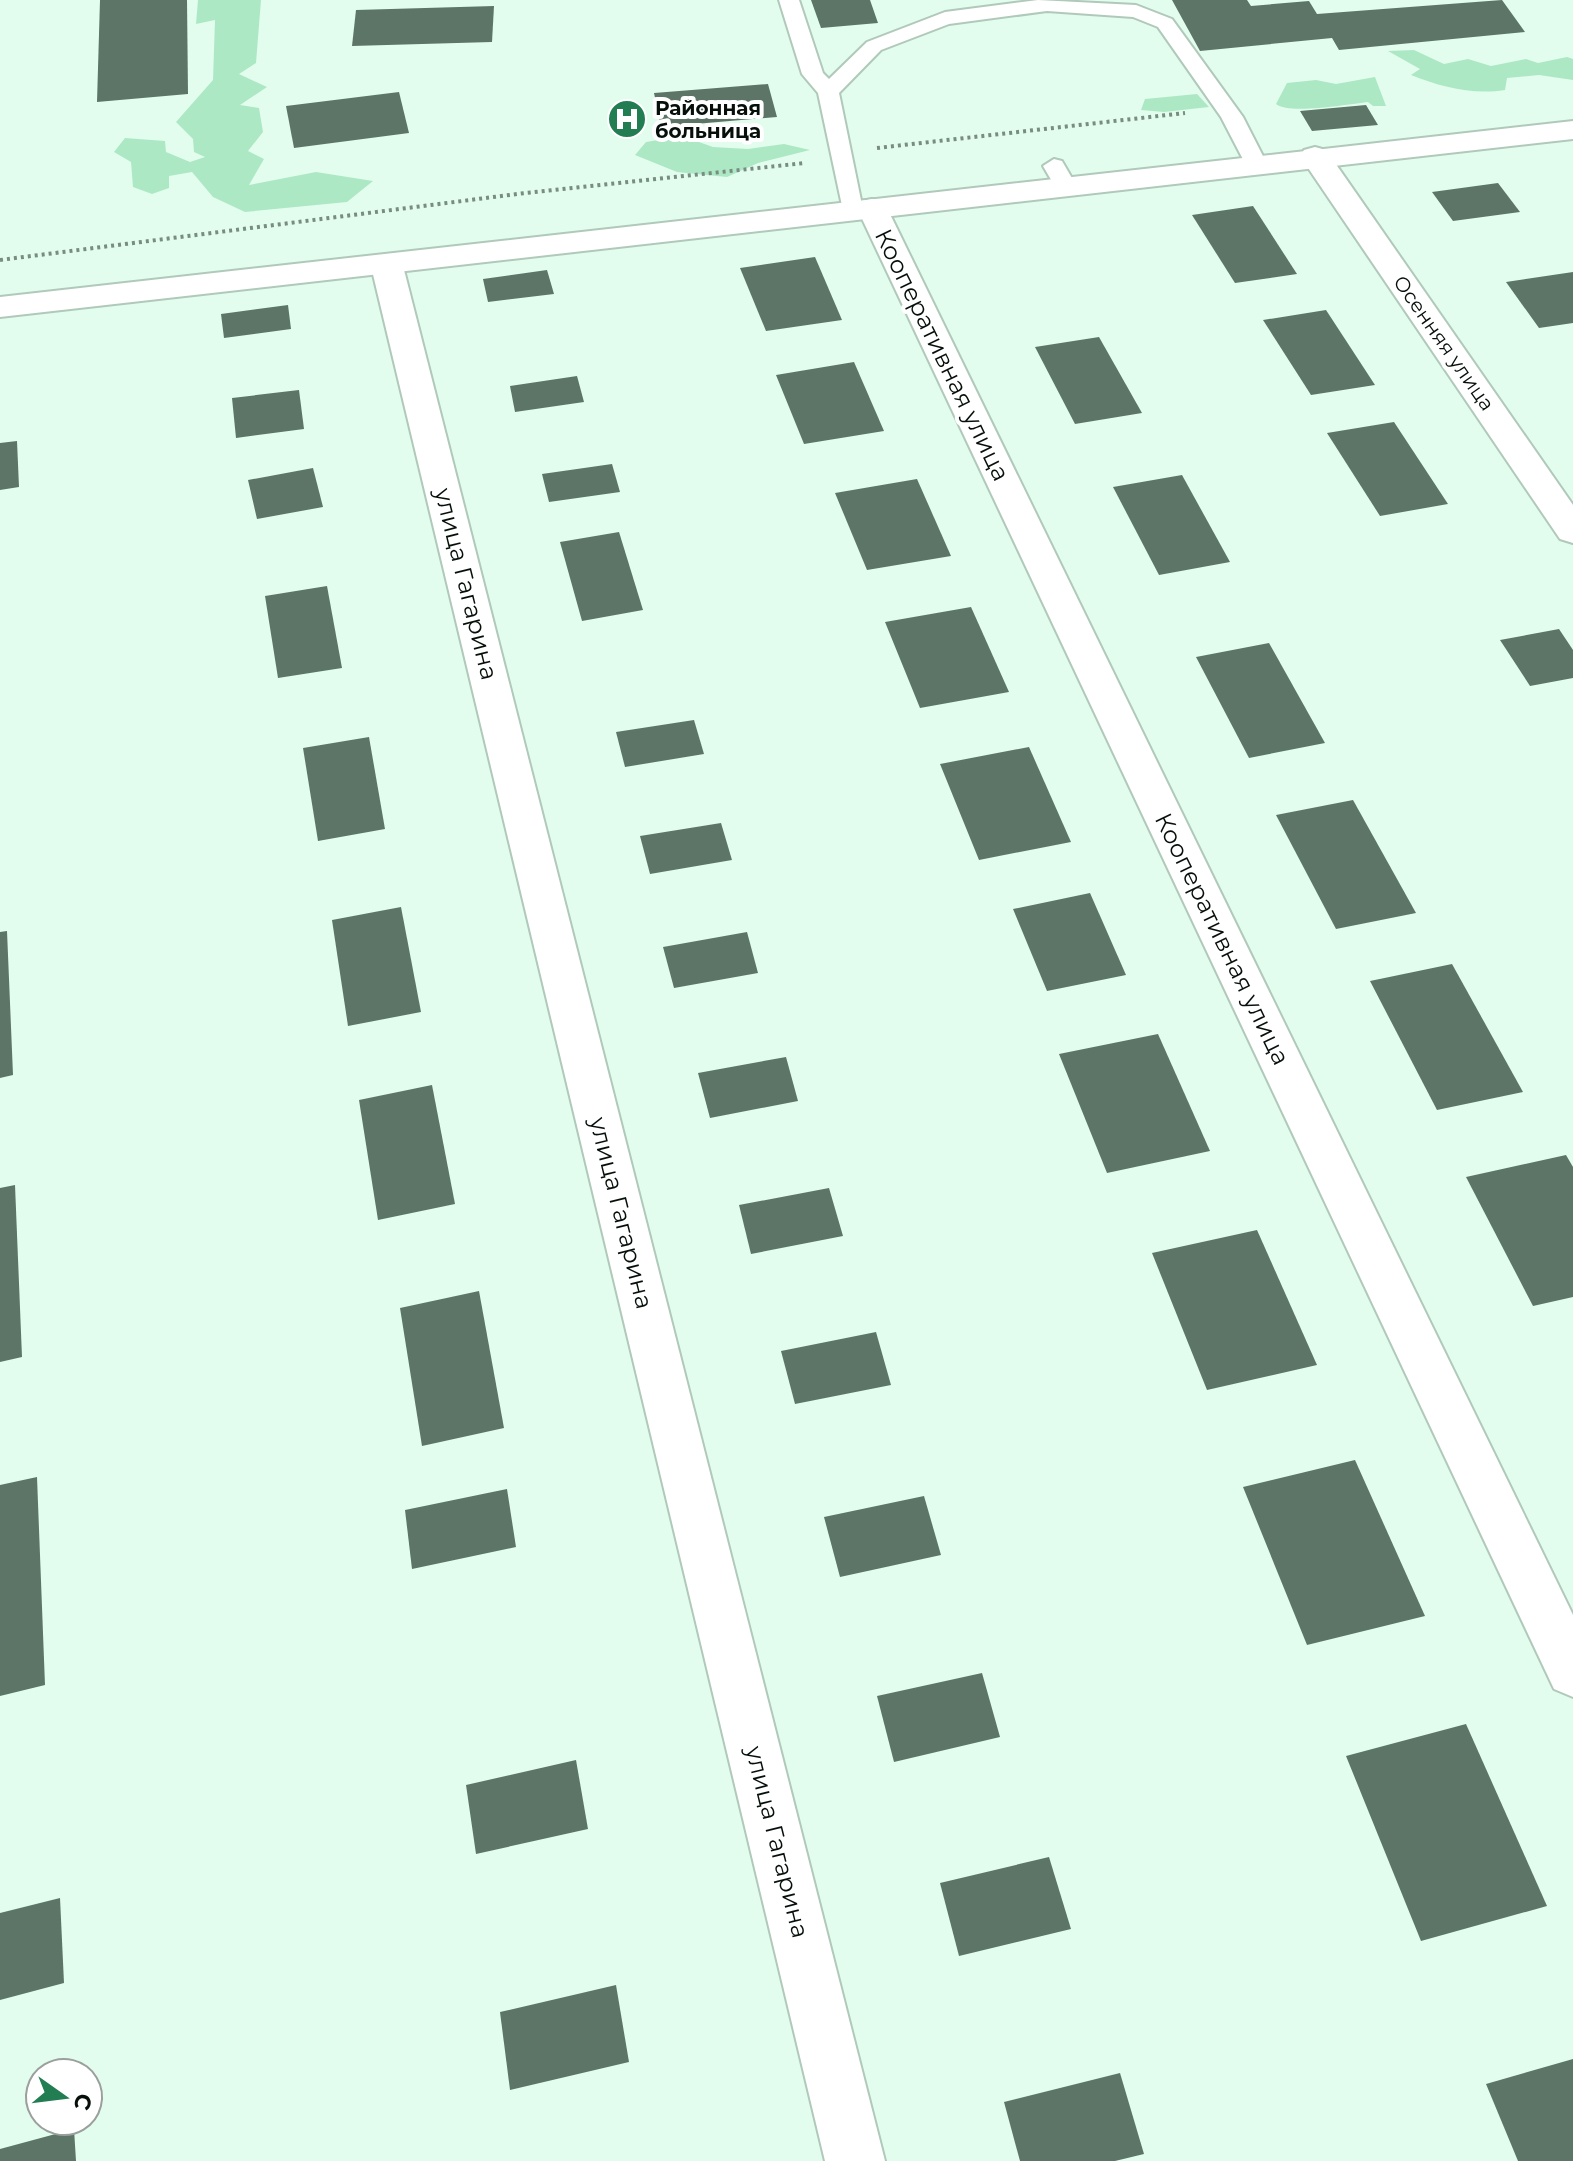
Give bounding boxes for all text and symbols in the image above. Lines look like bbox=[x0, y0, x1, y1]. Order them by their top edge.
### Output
place label: Районная больница bbox=[655, 96, 761, 143]
hospital icon: Районная больница bbox=[606, 98, 648, 140]
street label: Кооперативная улица bbox=[869, 224, 1016, 485]
street label: Осенняя улица bbox=[1388, 271, 1500, 415]
street label: улица Гагарина bbox=[428, 484, 504, 683]
street label: Кооперативная улица bbox=[1149, 808, 1296, 1069]
street label: улица Гагарина bbox=[583, 1113, 659, 1312]
street label: улица Гагарина bbox=[739, 1742, 815, 1941]
north arrow bbox=[24, 2057, 104, 2137]
text: С bbox=[68, 2091, 98, 2113]

